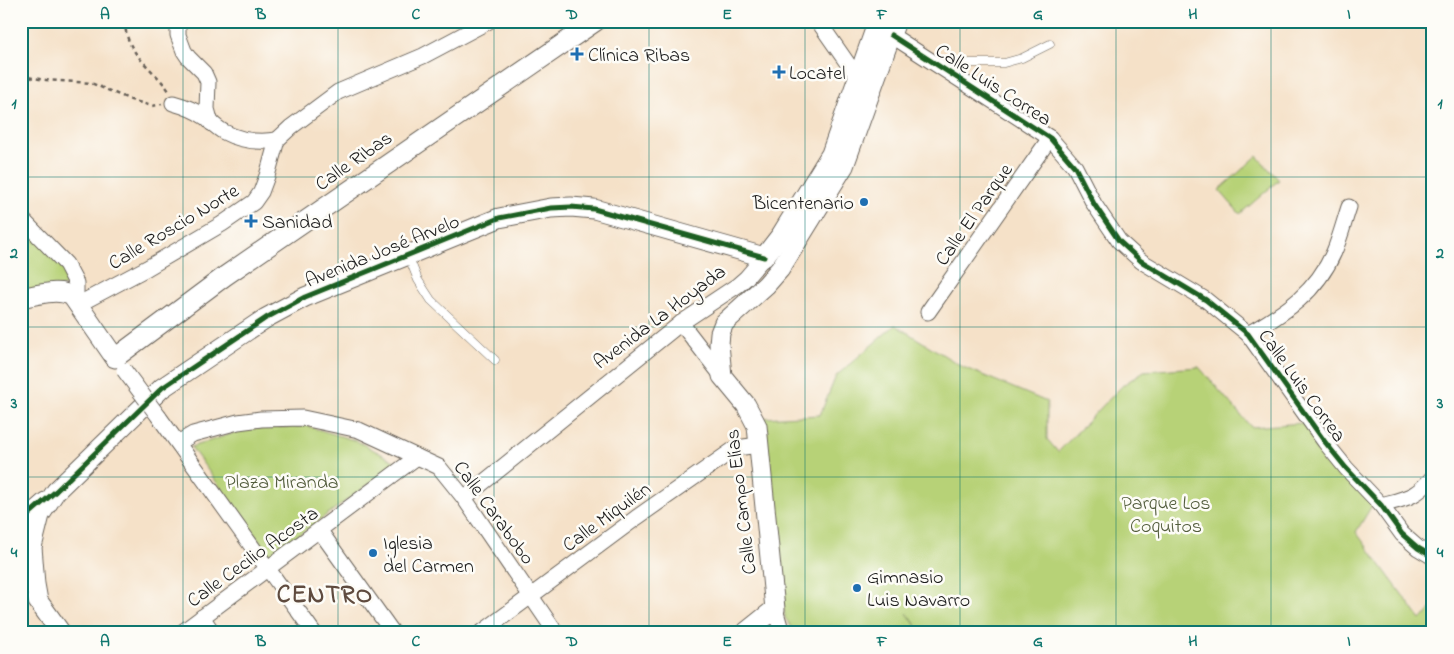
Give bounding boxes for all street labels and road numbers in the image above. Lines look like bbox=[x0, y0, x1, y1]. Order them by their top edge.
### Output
street label: Calle Luis Correa bbox=[929, 38, 1057, 135]
street label: Calle Ribas bbox=[310, 125, 399, 199]
street label: Calle El Parque bbox=[929, 158, 1021, 272]
street label: Calle Roscio Norte bbox=[103, 178, 245, 279]
street label: Avenida José Arvelo bbox=[301, 208, 464, 296]
street label: Avenida La Hoyada bbox=[588, 258, 733, 378]
street label: Calle Luis Correa bbox=[1250, 324, 1352, 449]
street label: Calle Campo Elías bbox=[719, 427, 766, 576]
street label: Calle Carabobo bbox=[445, 455, 541, 572]
street label: Calle Miquilén bbox=[557, 476, 658, 560]
street label: Calle Cecilio Acosta bbox=[182, 500, 325, 616]

